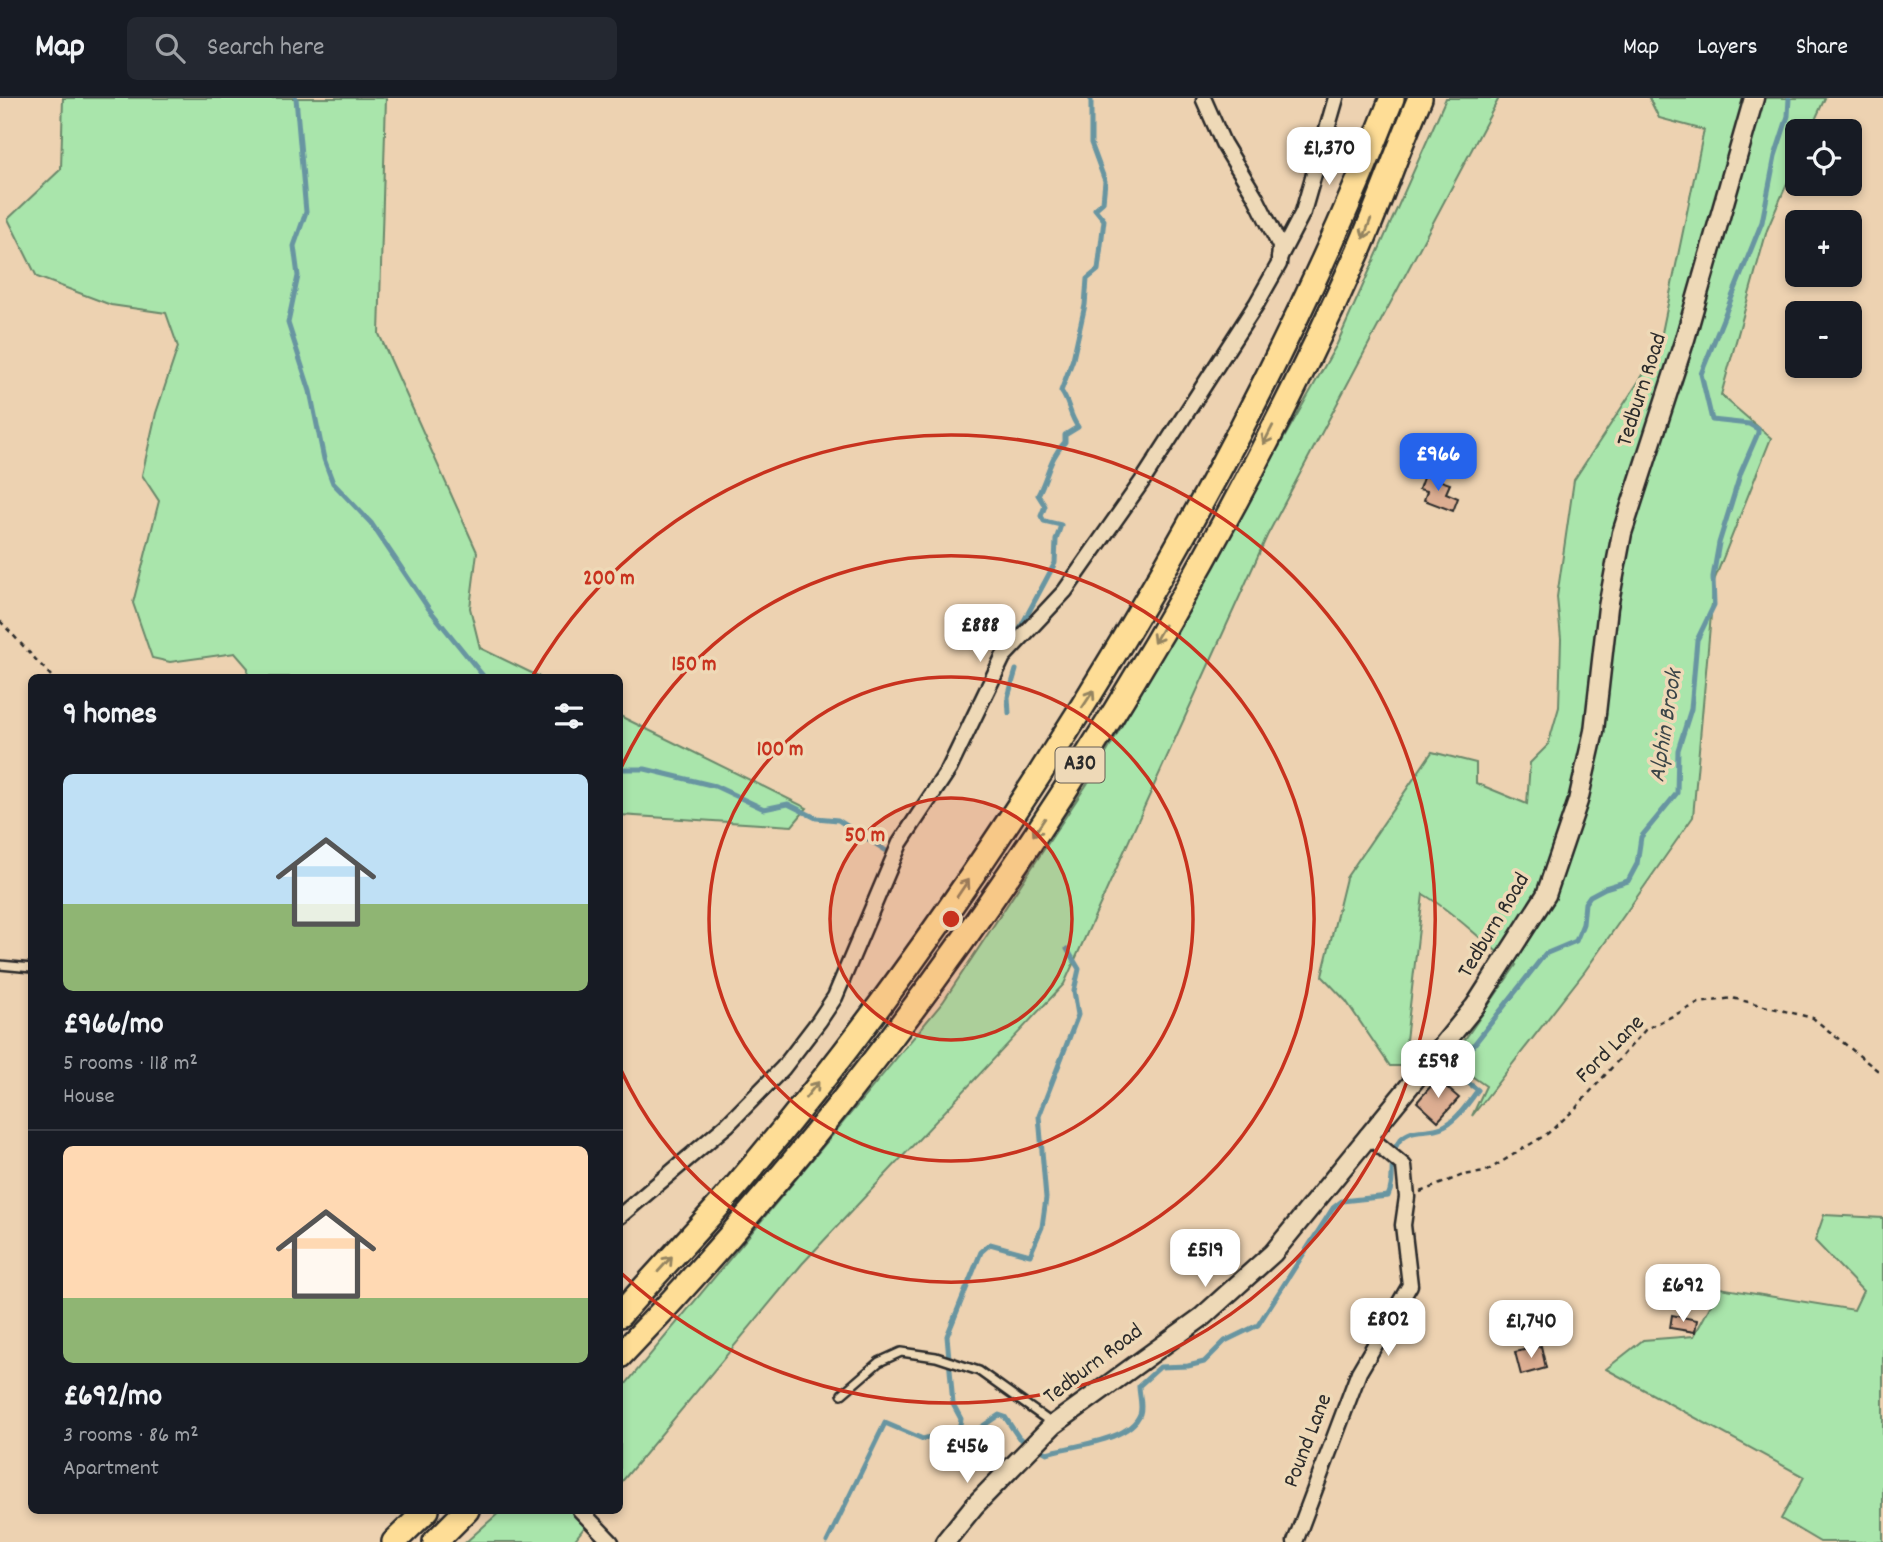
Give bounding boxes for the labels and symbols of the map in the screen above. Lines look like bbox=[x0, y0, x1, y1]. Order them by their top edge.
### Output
pin: £1,370 bbox=[1272, 127, 1386, 187]
one-way arrow bbox=[1359, 218, 1372, 240]
street label: Tedburn Road bbox=[1609, 329, 1677, 451]
one-way arrow bbox=[1261, 424, 1275, 444]
pin: £966 bbox=[1397, 434, 1479, 493]
text: 200 m bbox=[583, 565, 635, 595]
pin: £888 bbox=[939, 604, 1021, 664]
one-way arrow bbox=[1152, 623, 1166, 643]
text: 150 m bbox=[671, 651, 717, 681]
water label: Alphin Brook bbox=[1641, 665, 1693, 785]
one-way arrow bbox=[1081, 689, 1095, 709]
text: 100 m bbox=[757, 736, 803, 766]
road number: A30 bbox=[1056, 748, 1104, 782]
one-way arrow bbox=[1032, 817, 1046, 836]
text: 50 m bbox=[845, 822, 885, 852]
street label: Tedburn Road bbox=[1451, 867, 1539, 985]
one-way arrow bbox=[956, 879, 970, 899]
centre of rings bbox=[939, 907, 963, 931]
street label: Ford Lane bbox=[1569, 1008, 1653, 1092]
pin: £598 bbox=[1397, 1040, 1479, 1100]
one-way arrow bbox=[805, 1082, 820, 1100]
pin: £519 bbox=[1164, 1230, 1246, 1289]
one-way arrow bbox=[657, 1255, 673, 1273]
pin: £692 bbox=[1642, 1264, 1724, 1324]
pin: £802 bbox=[1347, 1298, 1429, 1358]
pin: £1,740 bbox=[1474, 1300, 1588, 1360]
street label: Tedburn Road bbox=[1037, 1316, 1151, 1414]
street label: Pound Lane bbox=[1276, 1389, 1342, 1493]
pin: £456 bbox=[926, 1426, 1008, 1485]

